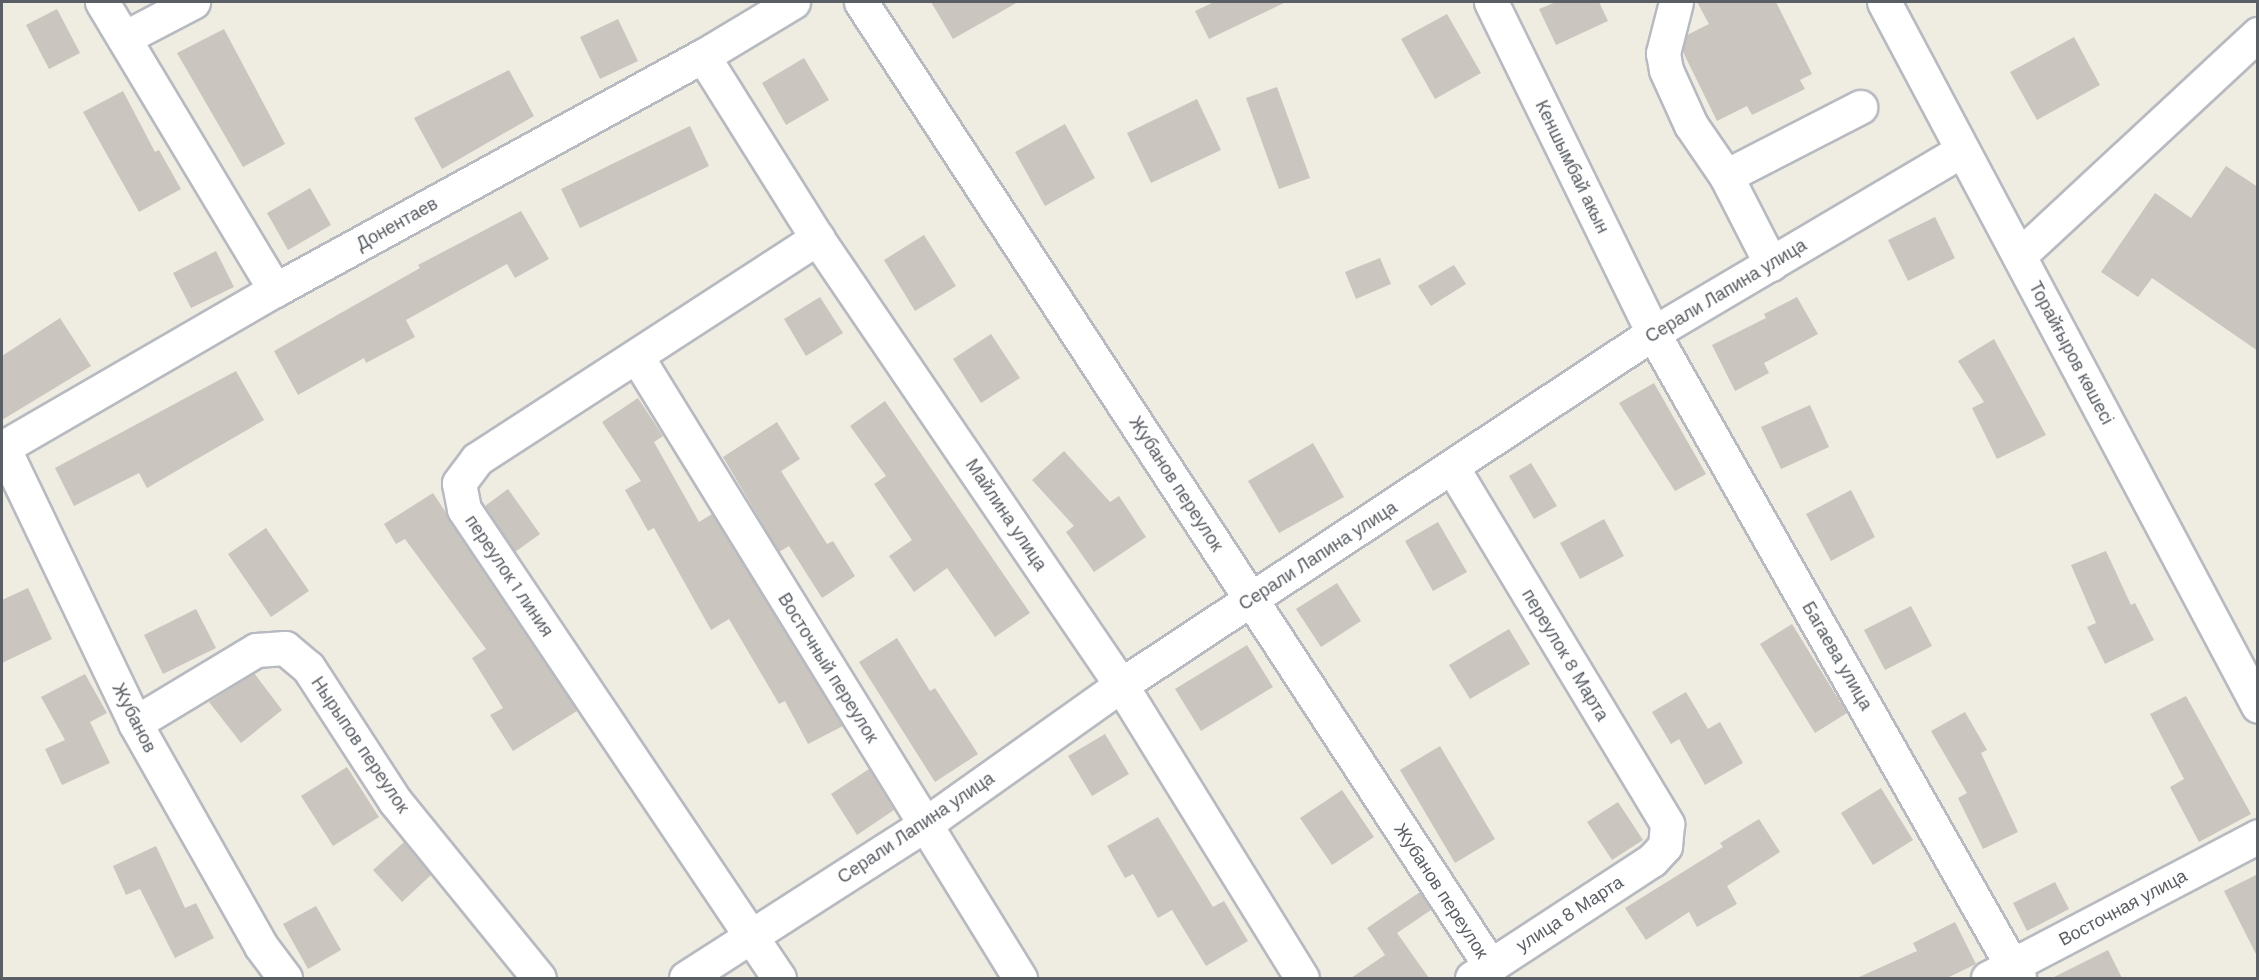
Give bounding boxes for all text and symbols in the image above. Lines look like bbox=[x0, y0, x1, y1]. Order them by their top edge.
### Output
street label: Кеншымбай акын bbox=[1530, 97, 1614, 237]
street label: Донентаев bbox=[352, 193, 442, 255]
street label: Серали Лапина улица bbox=[1641, 234, 1811, 348]
street label: Торайғыров көшесі bbox=[2024, 278, 2118, 428]
street label: Жубанов переулок bbox=[1124, 412, 1228, 556]
street label: Майлина улица bbox=[961, 455, 1051, 575]
street label: Серали Лапина улица bbox=[1235, 497, 1401, 615]
street label: переулок 1 линия bbox=[460, 511, 558, 641]
street label: переулок 8 Марта bbox=[1517, 585, 1613, 725]
street label: Восточный переулок bbox=[773, 589, 883, 747]
street label: Багаева улица bbox=[1797, 598, 1877, 714]
street label: Нырыпов переулок bbox=[306, 673, 414, 817]
street label: Жубанов bbox=[107, 680, 161, 756]
street label: Серали Лапина улица bbox=[834, 768, 998, 888]
street label: Жубанов переулок bbox=[1389, 819, 1493, 963]
street label: Восточная улица bbox=[2055, 865, 2191, 951]
street label: улица 8 Марта bbox=[1513, 871, 1627, 957]

